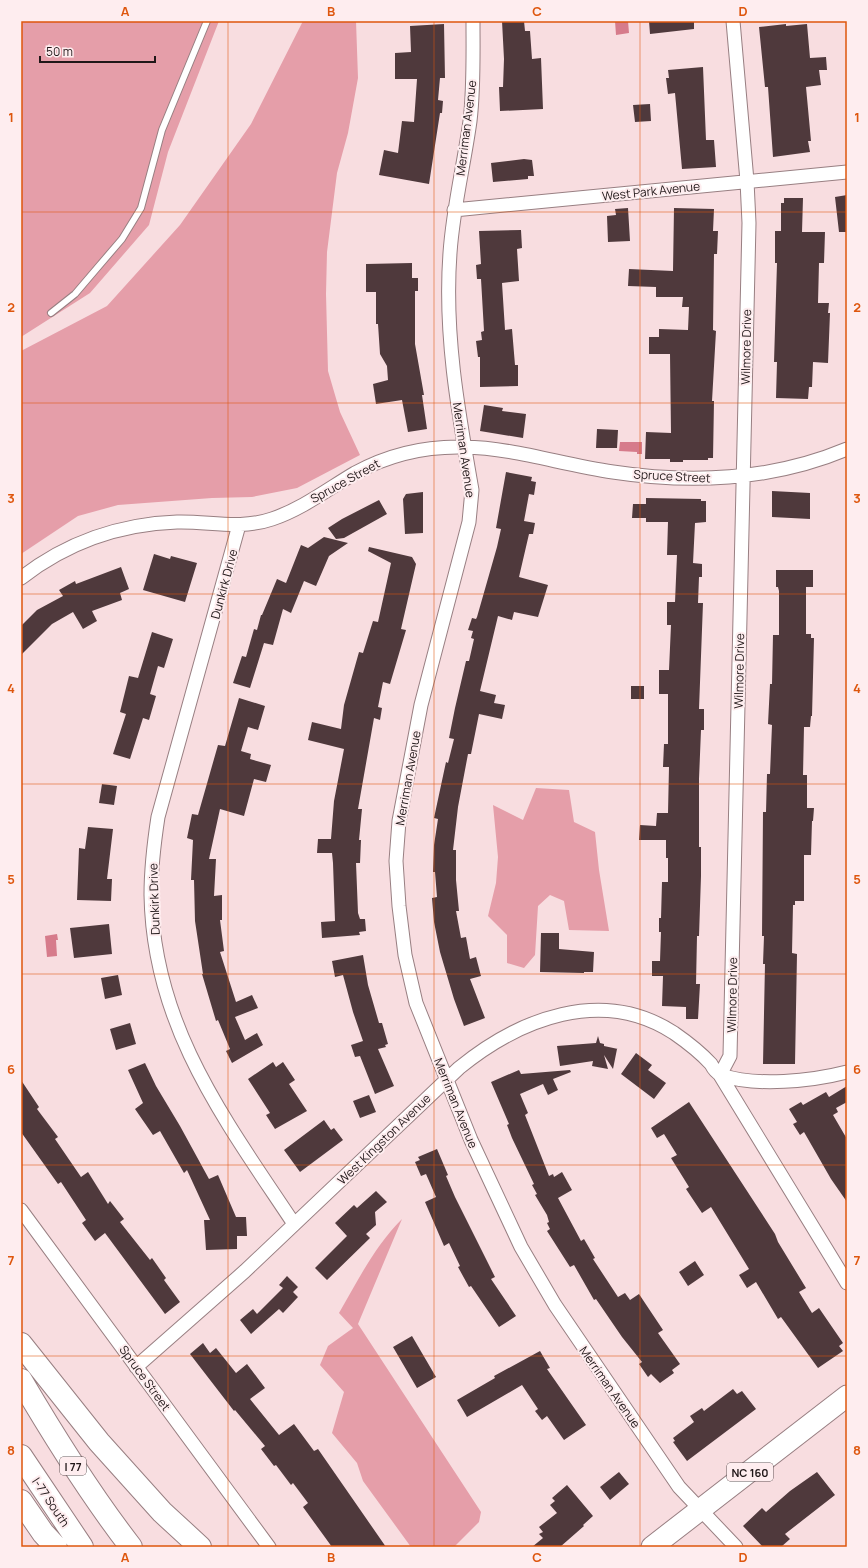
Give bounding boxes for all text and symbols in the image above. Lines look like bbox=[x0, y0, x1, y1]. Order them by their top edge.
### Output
text: A bbox=[121, 2, 130, 20]
text: B bbox=[327, 2, 335, 20]
text: C bbox=[532, 2, 542, 20]
text: D bbox=[738, 2, 748, 20]
scale bar bbox=[40, 38, 155, 64]
text: 50 m bbox=[46, 43, 73, 60]
street label: Merriman Avenue bbox=[452, 79, 480, 177]
text: 1 bbox=[8, 108, 14, 126]
text: 1 bbox=[854, 108, 860, 126]
street label: West Park Avenue bbox=[601, 177, 701, 205]
text: 2 bbox=[7, 298, 15, 316]
text: 2 bbox=[853, 298, 861, 316]
street label: Wilmore Drive bbox=[737, 309, 755, 385]
street label: Merriman Avenue bbox=[449, 401, 479, 499]
street label: Spruce Street bbox=[307, 455, 383, 507]
street label: Spruce Street bbox=[633, 465, 711, 487]
text: 3 bbox=[7, 489, 15, 507]
text: 3 bbox=[853, 489, 861, 507]
street label: Dunkirk Drive bbox=[206, 547, 242, 621]
street label: Wilmore Drive bbox=[730, 633, 748, 709]
text: 4 bbox=[7, 679, 15, 697]
text: 4 bbox=[853, 679, 861, 697]
street label: Merriman Avenue bbox=[391, 729, 425, 827]
street label: Dunkirk Drive bbox=[144, 863, 164, 935]
text: 5 bbox=[7, 870, 15, 888]
text: 5 bbox=[853, 870, 861, 888]
street label: Wilmore Drive bbox=[723, 957, 741, 1033]
street label: Merriman Avenue bbox=[430, 1055, 482, 1151]
text: 6 bbox=[7, 1060, 15, 1078]
text: 6 bbox=[853, 1060, 861, 1078]
street label: West Kingston Avenue bbox=[334, 1090, 434, 1188]
text: 7 bbox=[8, 1251, 15, 1269]
text: 7 bbox=[854, 1251, 861, 1269]
street label: Spruce Street bbox=[115, 1342, 175, 1414]
street label: Merriman Avenue bbox=[576, 1343, 644, 1431]
text: 8 bbox=[7, 1441, 15, 1459]
text: 8 bbox=[853, 1441, 861, 1459]
road number: I 77 bbox=[60, 1457, 86, 1475]
road number: NC 160 bbox=[727, 1463, 773, 1481]
street label: I-77 South bbox=[28, 1474, 74, 1530]
text: A bbox=[121, 1548, 130, 1566]
text: B bbox=[327, 1548, 335, 1566]
text: C bbox=[532, 1548, 542, 1566]
text: D bbox=[738, 1548, 748, 1566]

